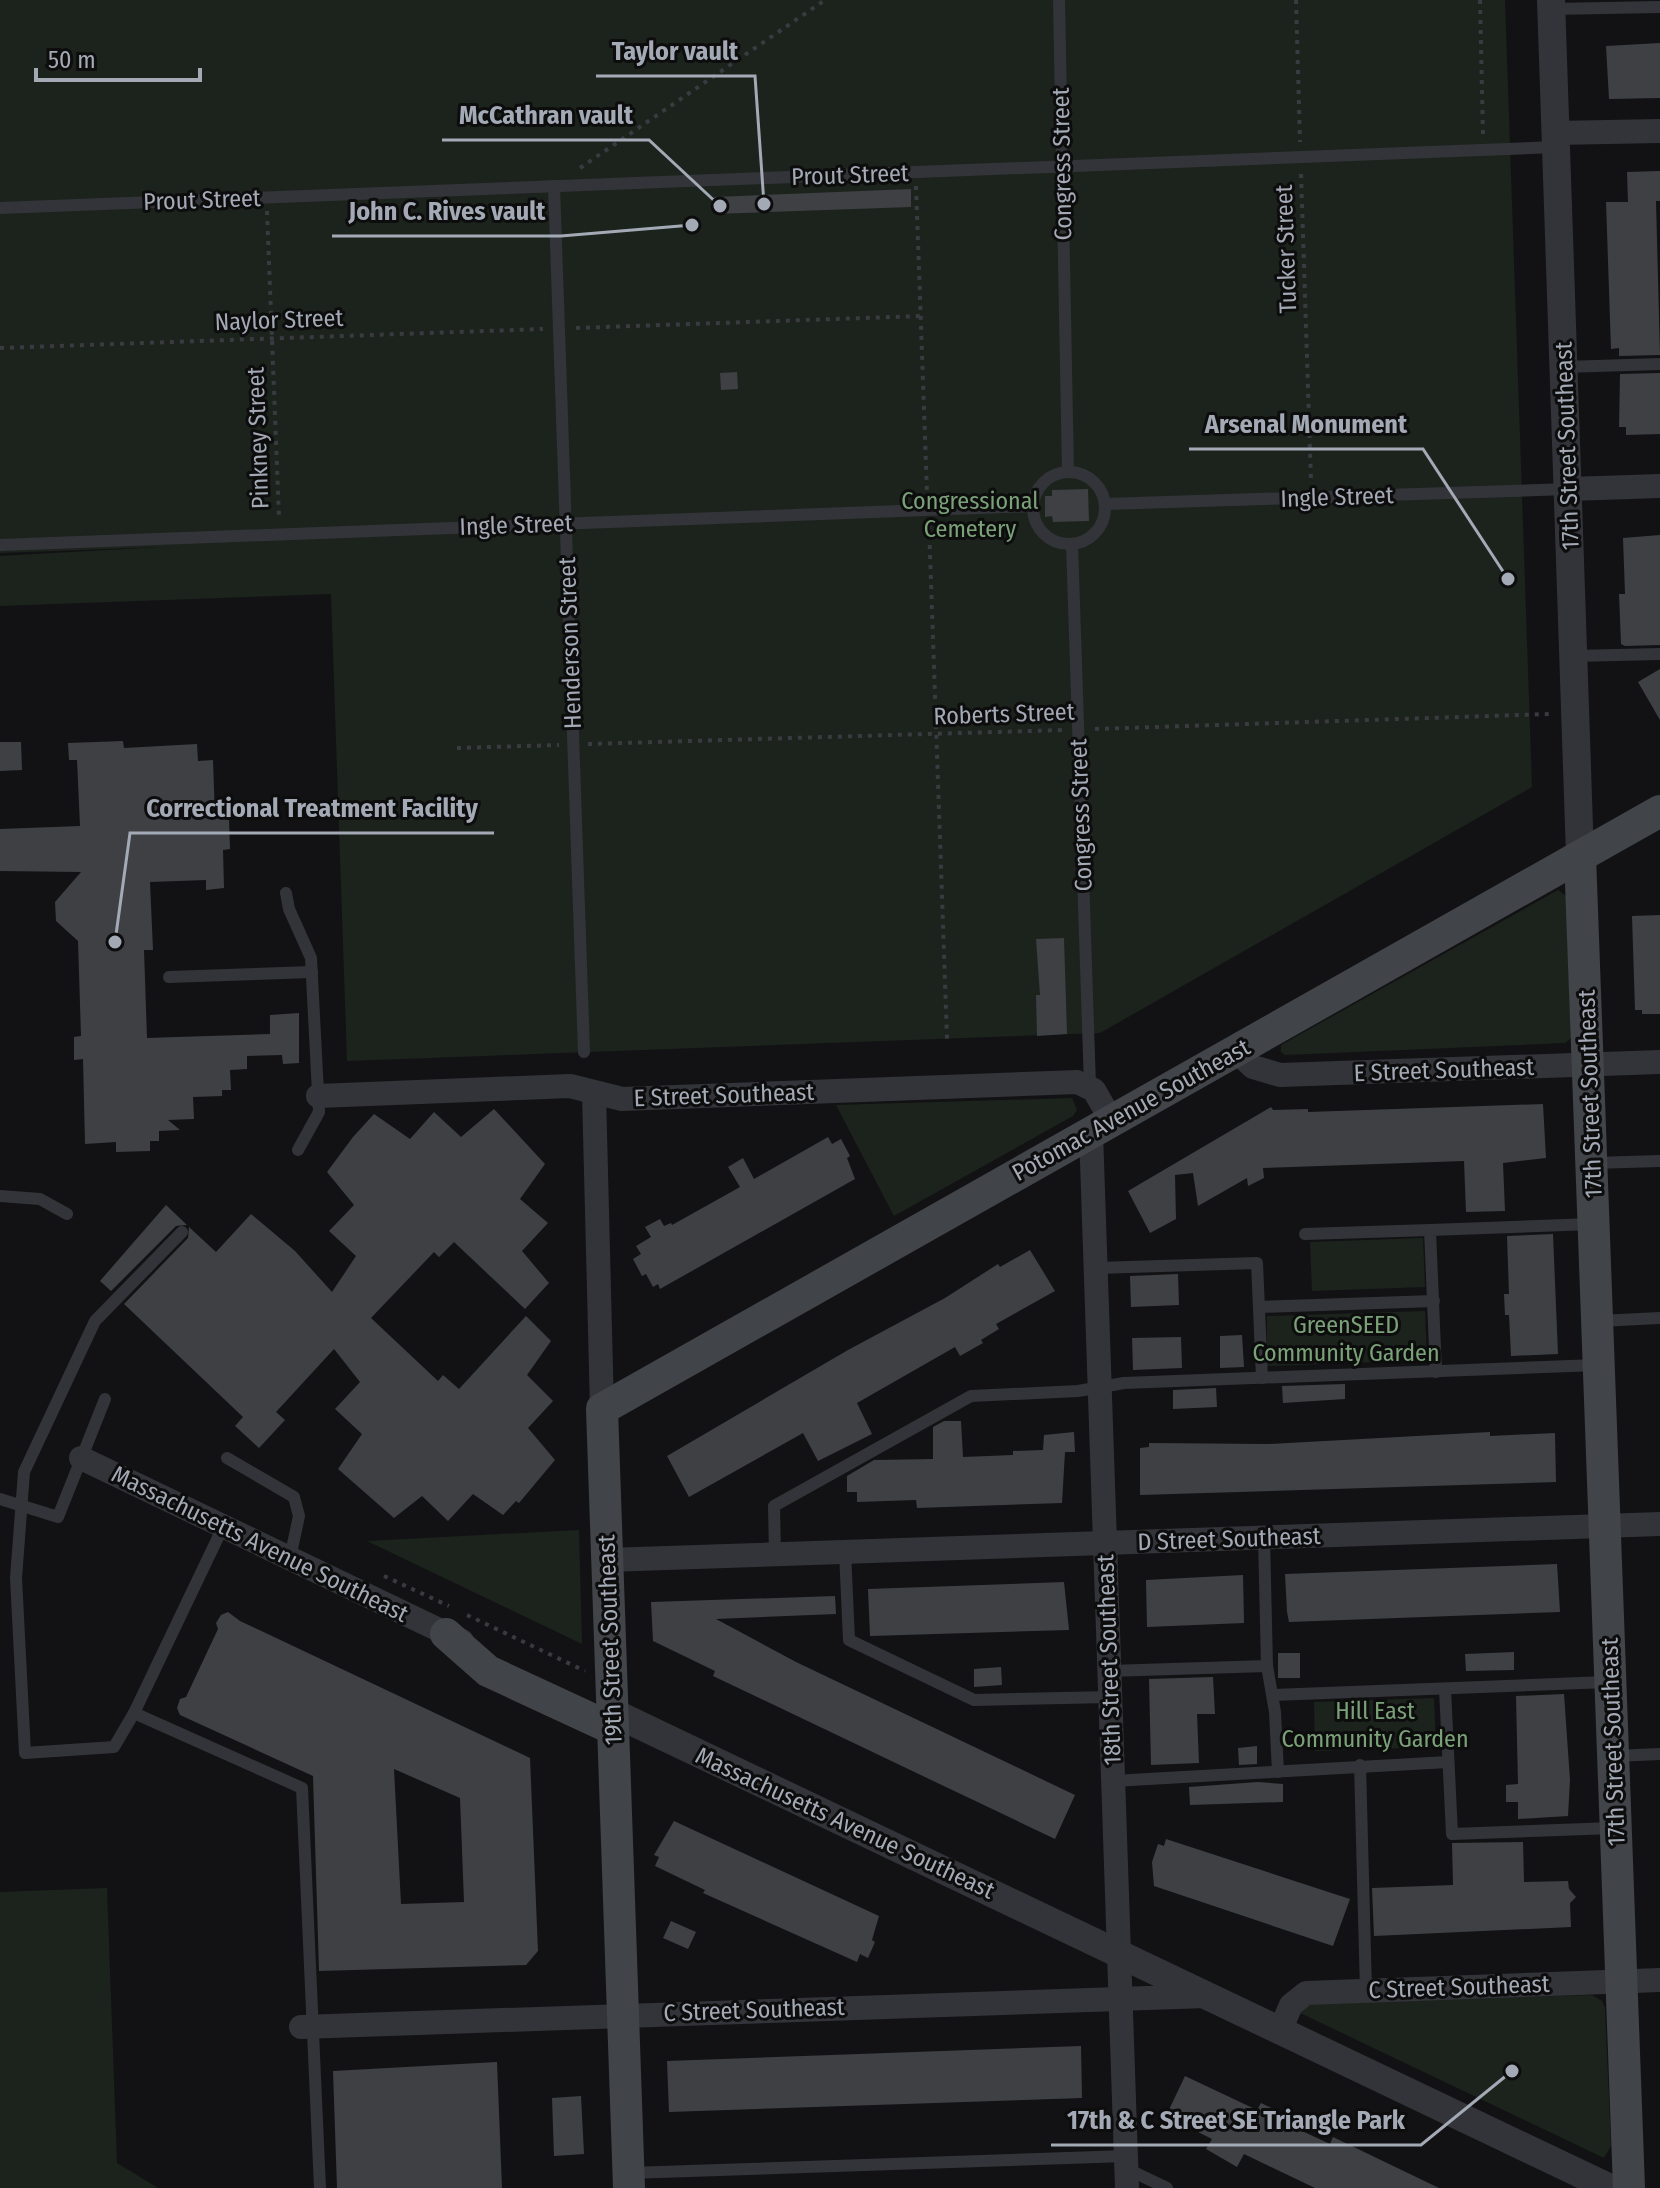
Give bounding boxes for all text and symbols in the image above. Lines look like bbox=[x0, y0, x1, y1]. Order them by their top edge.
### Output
callout: Taylor vault bbox=[596, 26, 755, 76]
scale bar bbox=[36, 32, 200, 82]
text: Taylor vault bbox=[612, 36, 739, 67]
text: 50 m bbox=[48, 46, 96, 74]
street label: Congress Street bbox=[1047, 87, 1077, 241]
callout: McCathran vault bbox=[442, 90, 649, 140]
text: McCathran vault bbox=[459, 100, 634, 131]
street label: Prout Street bbox=[791, 159, 909, 191]
street label: Prout Street bbox=[143, 184, 261, 216]
street label: Tucker Street bbox=[1270, 184, 1302, 314]
callout: John C. Rives vault bbox=[332, 186, 561, 236]
text: John C. Rives vault bbox=[348, 196, 546, 227]
street label: Naylor Street bbox=[214, 304, 344, 336]
street label: 17th Street Southeast bbox=[1549, 341, 1585, 551]
street label: Pinkney Street bbox=[242, 366, 274, 510]
callout: Arsenal Monument bbox=[1189, 399, 1423, 449]
text: Arsenal Monument bbox=[1204, 409, 1408, 440]
street label: Ingle Street bbox=[1280, 481, 1394, 513]
park label: Congressional Cemetery bbox=[901, 487, 1039, 543]
street label: Ingle Street bbox=[459, 509, 573, 541]
street label: Henderson Street bbox=[553, 556, 587, 729]
street label: Roberts Street bbox=[933, 698, 1075, 730]
street label: Congress Street bbox=[1064, 738, 1098, 892]
callout: Correctional Treatment Facility bbox=[130, 783, 494, 833]
text: Correctional Treatment Facility bbox=[146, 793, 478, 824]
street label: 17th Street Southeast bbox=[1572, 989, 1608, 1199]
street label: Potomac Avenue Southeast bbox=[1007, 1033, 1255, 1187]
street label: E Street Southeast bbox=[1353, 1053, 1535, 1087]
street label: E Street Southeast bbox=[633, 1078, 815, 1112]
park label: GreenSEED Community Garden bbox=[1252, 1311, 1440, 1367]
street label: Massachusetts Avenue Southeast bbox=[107, 1460, 413, 1628]
street label: D Street Southeast bbox=[1137, 1522, 1321, 1556]
street label: 19th Street Southeast bbox=[592, 1534, 628, 1746]
street label: 18th Street Southeast bbox=[1091, 1554, 1127, 1766]
street label: 17th Street Southeast bbox=[1595, 1637, 1631, 1847]
park label: Hill East Community Garden bbox=[1281, 1697, 1469, 1753]
street label: Massachusetts Avenue Southeast bbox=[691, 1741, 999, 1905]
street label: C Street Southeast bbox=[1368, 1970, 1550, 2004]
street label: C Street Southeast bbox=[663, 1993, 845, 2027]
callout: 17th & C Street SE Triangle Park bbox=[1051, 2095, 1421, 2145]
text: 17th & C Street SE Triangle Park bbox=[1067, 2105, 1406, 2136]

